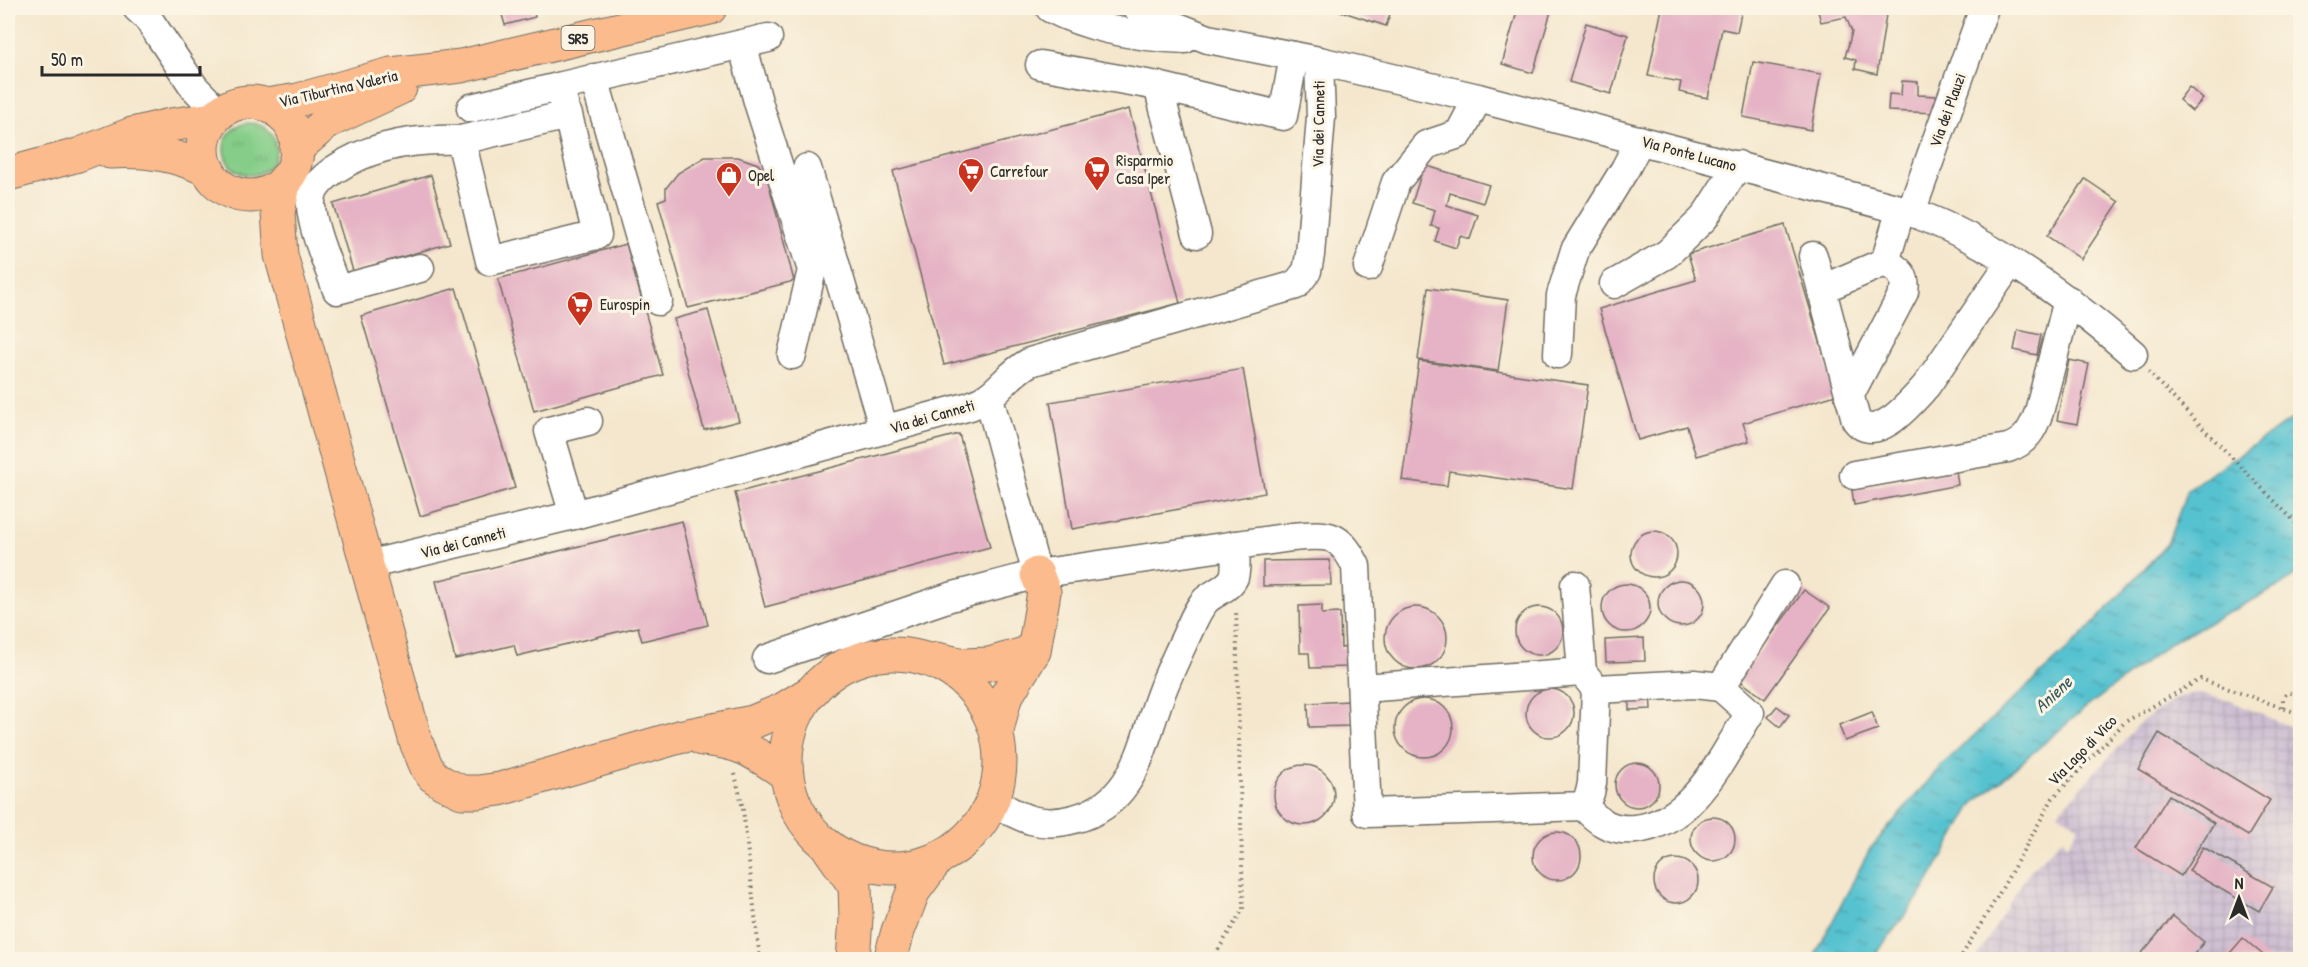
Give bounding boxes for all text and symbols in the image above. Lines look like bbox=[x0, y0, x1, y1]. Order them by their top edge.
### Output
road number: SR5 bbox=[562, 26, 594, 50]
scale bar bbox=[42, 39, 200, 77]
text: 50 m bbox=[51, 47, 83, 72]
street label: Via Tiburtina Valeria bbox=[277, 64, 399, 112]
street label: Via dei Plauzi bbox=[1923, 70, 1971, 150]
street label: Via dei Canneti bbox=[1306, 80, 1330, 168]
street label: Via Ponte Lucano bbox=[1639, 130, 1740, 176]
place label: Risparmio Casa Iper bbox=[1116, 149, 1174, 189]
supermarket icon: Risparmio Casa Iper bbox=[1082, 154, 1112, 192]
supermarket icon: Carrefour bbox=[956, 156, 986, 194]
shop icon: Opel bbox=[714, 160, 744, 198]
place label: Carrefour bbox=[990, 160, 1048, 182]
place label: Opel bbox=[748, 164, 775, 186]
supermarket icon: Eurospin bbox=[565, 289, 595, 327]
place label: Eurospin bbox=[600, 293, 650, 315]
street label: Via dei Canneti bbox=[887, 393, 977, 439]
street label: Via dei Canneti bbox=[418, 521, 508, 563]
water label: Aniene bbox=[2029, 669, 2078, 718]
street label: Via Lago di Vico bbox=[2043, 709, 2122, 790]
north arrow bbox=[2209, 868, 2269, 928]
text: N bbox=[2235, 872, 2244, 894]

